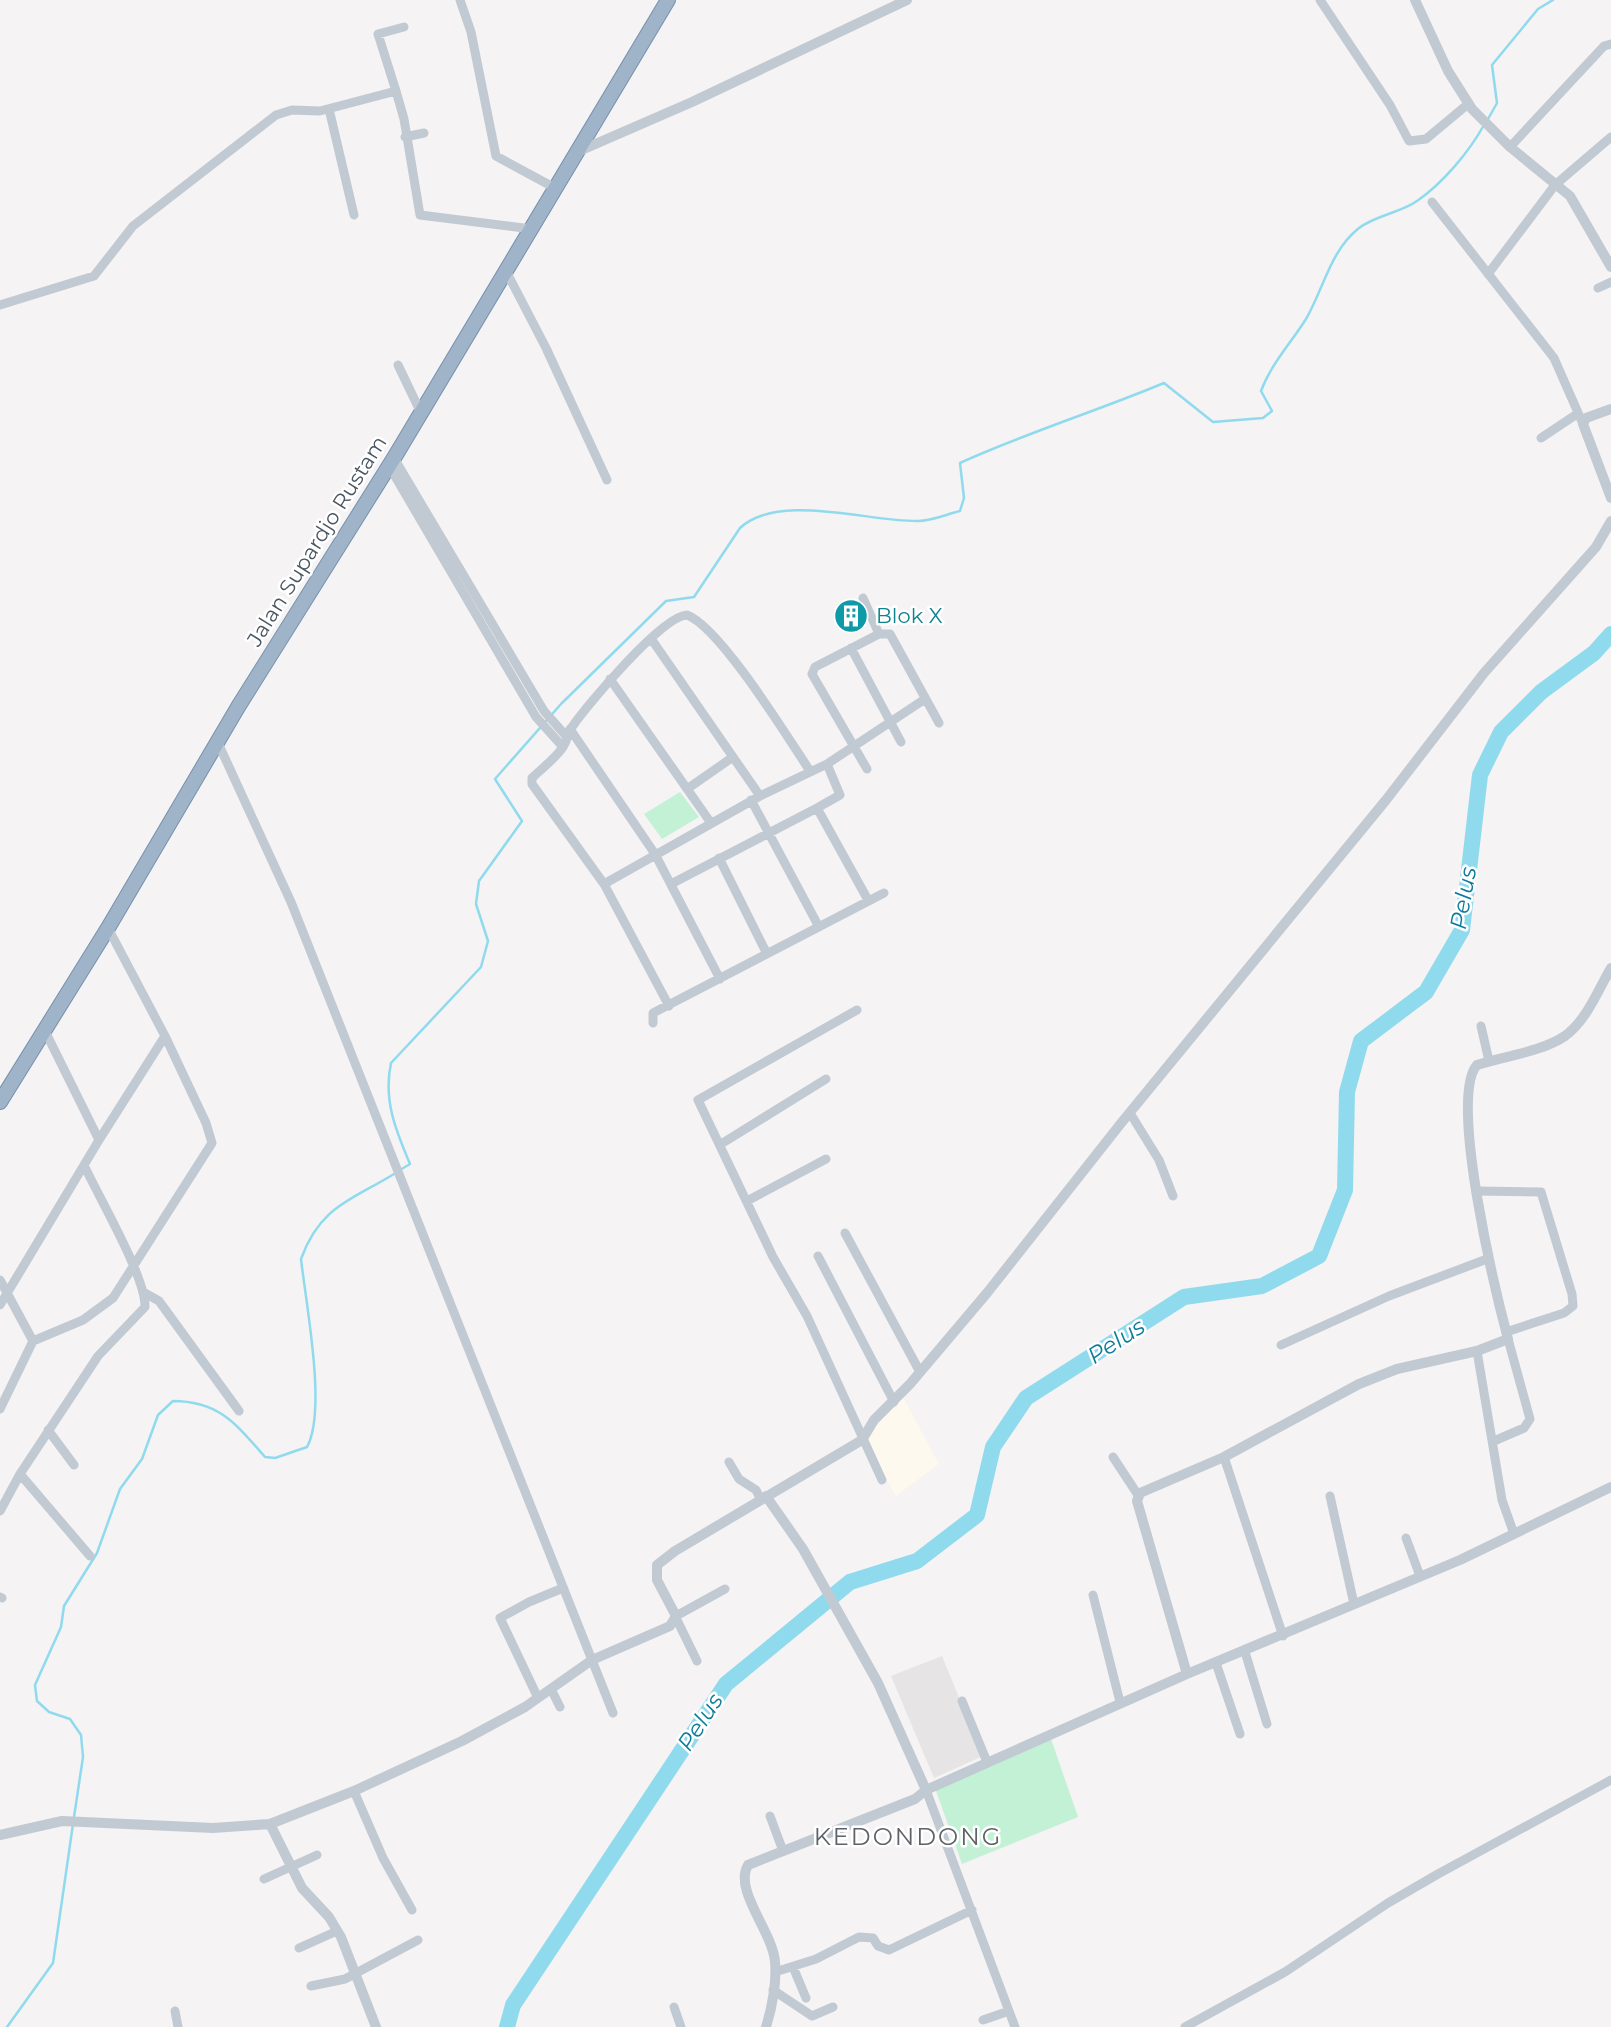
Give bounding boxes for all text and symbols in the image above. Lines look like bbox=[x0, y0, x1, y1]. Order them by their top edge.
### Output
street label: Jalan Supardjo Rustam bbox=[241, 431, 392, 651]
building icon: Blok X bbox=[832, 597, 870, 635]
place label: Blok X bbox=[876, 603, 943, 628]
water label: Pelus bbox=[1444, 865, 1482, 931]
water label: Pelus bbox=[1082, 1312, 1150, 1370]
water label: Pelus bbox=[671, 1688, 729, 1756]
district label: KEDONDONG bbox=[814, 1822, 1002, 1851]

